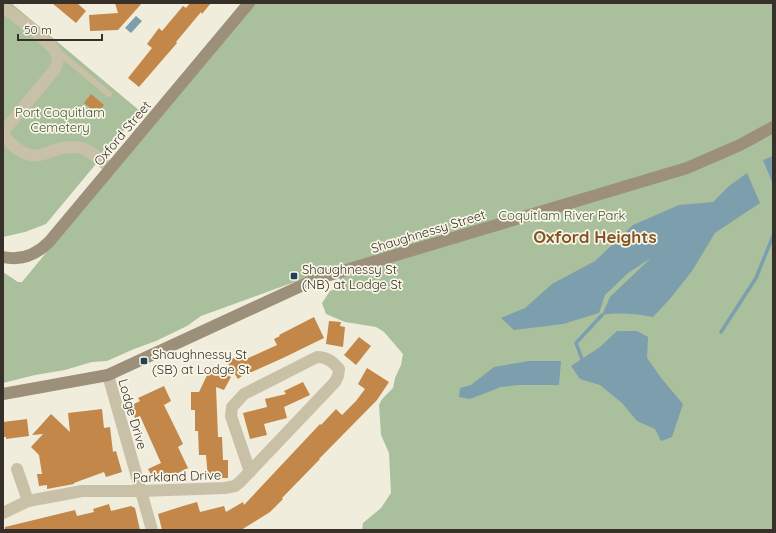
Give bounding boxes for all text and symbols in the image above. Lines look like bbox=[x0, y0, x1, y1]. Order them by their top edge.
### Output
scale bar bbox=[18, 16, 102, 42]
text: 50 m bbox=[24, 22, 52, 37]
street label: Oxford Street bbox=[90, 97, 154, 169]
park label: Port Coquitlam Cemetery bbox=[15, 104, 105, 135]
street label: Shaughnessy Street bbox=[369, 206, 487, 256]
park label: Coquitlam River Park bbox=[499, 207, 625, 223]
district label: Oxford Heights bbox=[533, 226, 657, 247]
place label: Shaughnessy St (NB) at Lodge St bbox=[302, 261, 402, 292]
marker: Shaughnessy St (NB) at Lodge St bbox=[289, 271, 299, 281]
place label: Shaughnessy St (SB) at Lodge St bbox=[152, 346, 250, 377]
marker: Shaughnessy St (SB) at Lodge St bbox=[139, 356, 149, 366]
street label: Lodge Drive bbox=[115, 377, 151, 451]
street label: Parkland Drive bbox=[132, 466, 222, 486]

